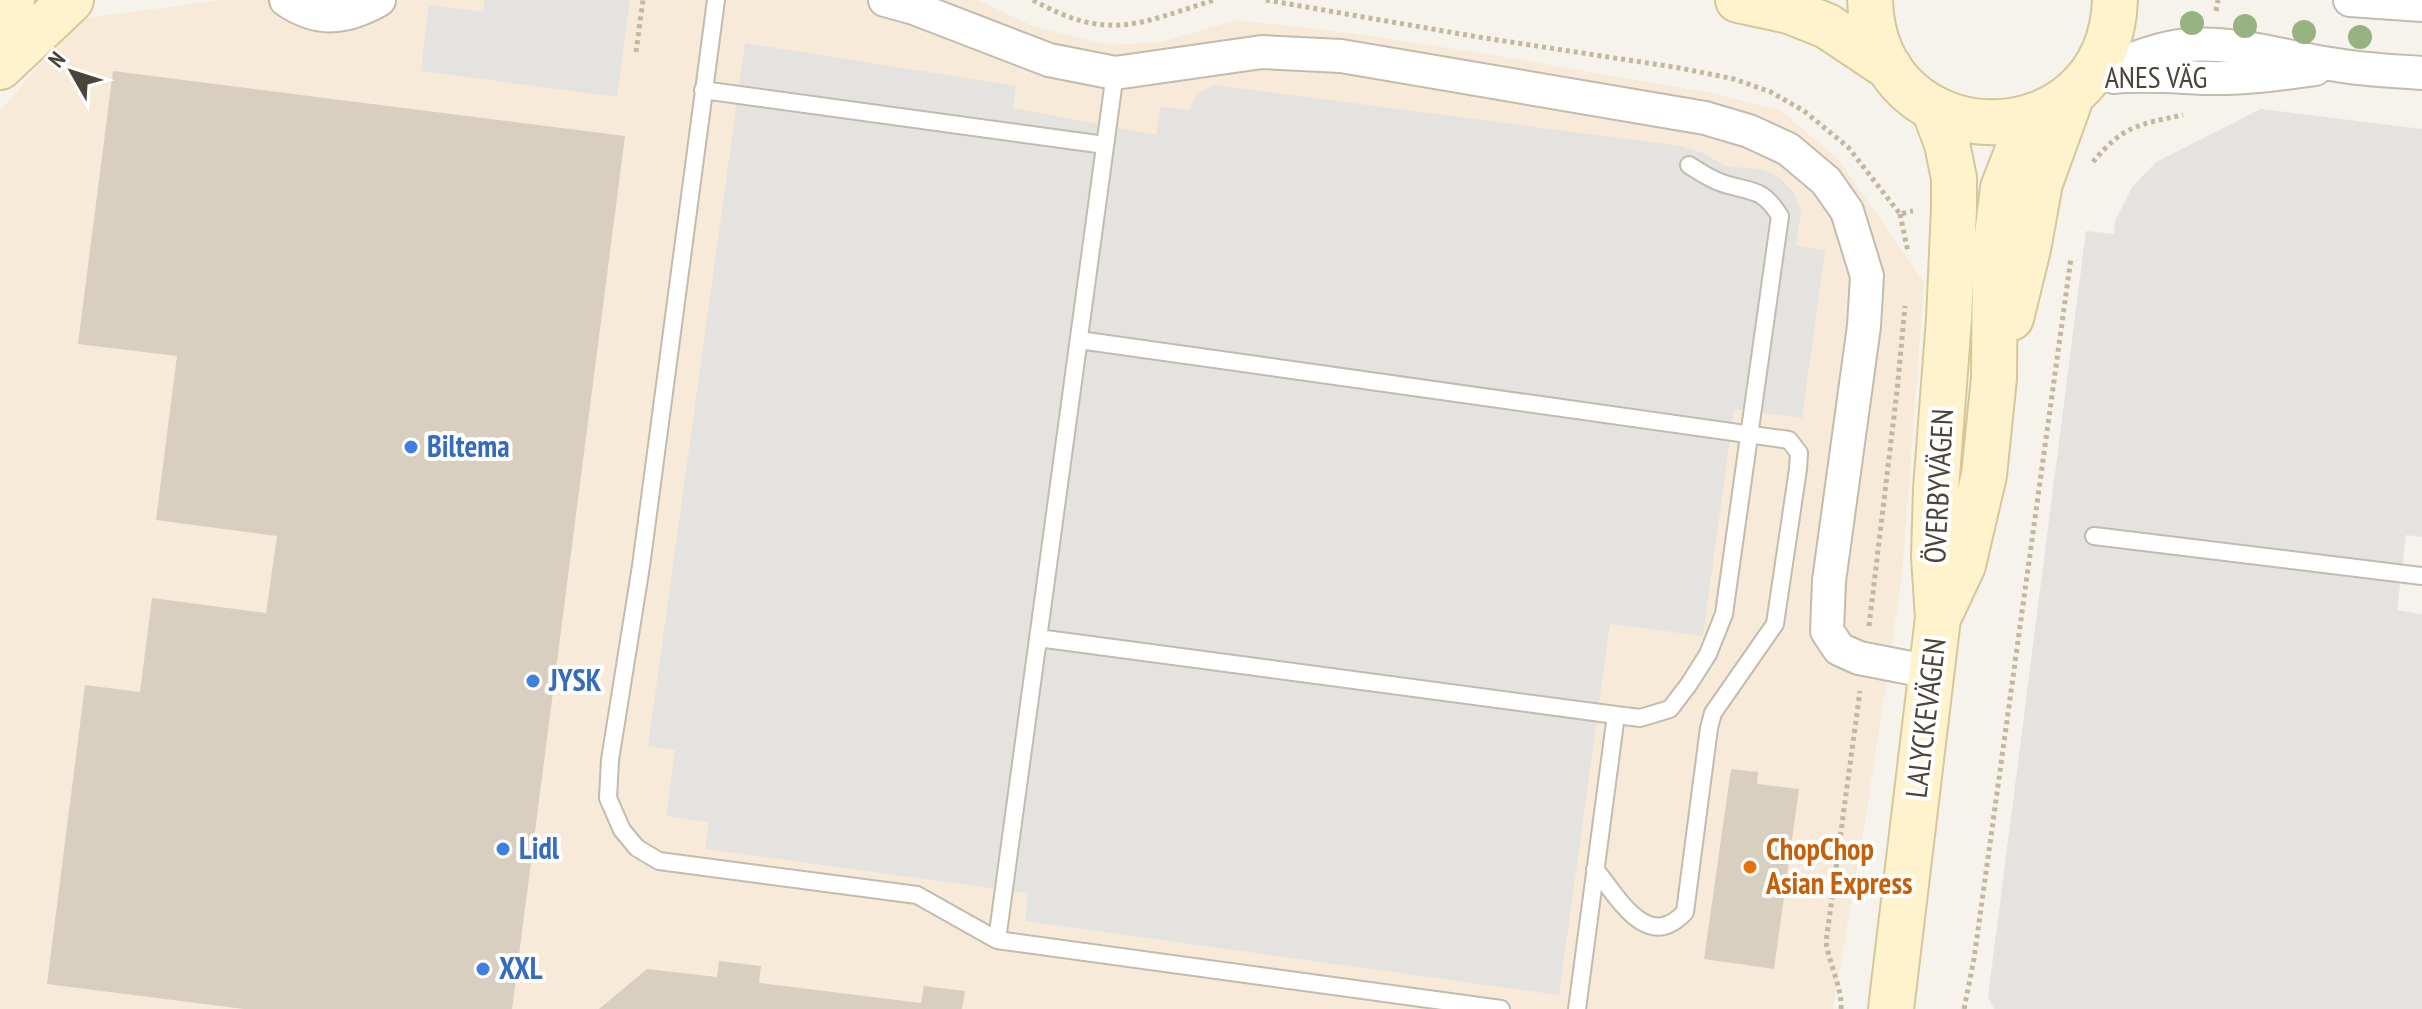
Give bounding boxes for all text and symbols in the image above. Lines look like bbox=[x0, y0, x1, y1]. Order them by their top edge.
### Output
north arrow bbox=[32, 32, 112, 112]
text: N bbox=[42, 46, 71, 73]
street label: ANES VÄG bbox=[2105, 57, 2207, 96]
street label: ÖVERBYVÄGEN bbox=[1914, 408, 1961, 564]
place label: Biltema bbox=[427, 426, 510, 465]
marker: Biltema bbox=[402, 438, 420, 456]
street label: LALYCKEVÄGEN bbox=[1895, 636, 1954, 800]
place label: JYSK bbox=[548, 660, 602, 699]
marker: JYSK bbox=[524, 672, 542, 690]
place label: Lidl bbox=[519, 828, 560, 867]
place label: ChopChop Asian Express bbox=[1765, 829, 1912, 902]
marker: Lidl bbox=[494, 840, 512, 858]
marker: ChopChop Asian Express bbox=[1741, 858, 1759, 876]
place label: XXL bbox=[499, 948, 543, 987]
marker: XXL bbox=[474, 960, 492, 978]

